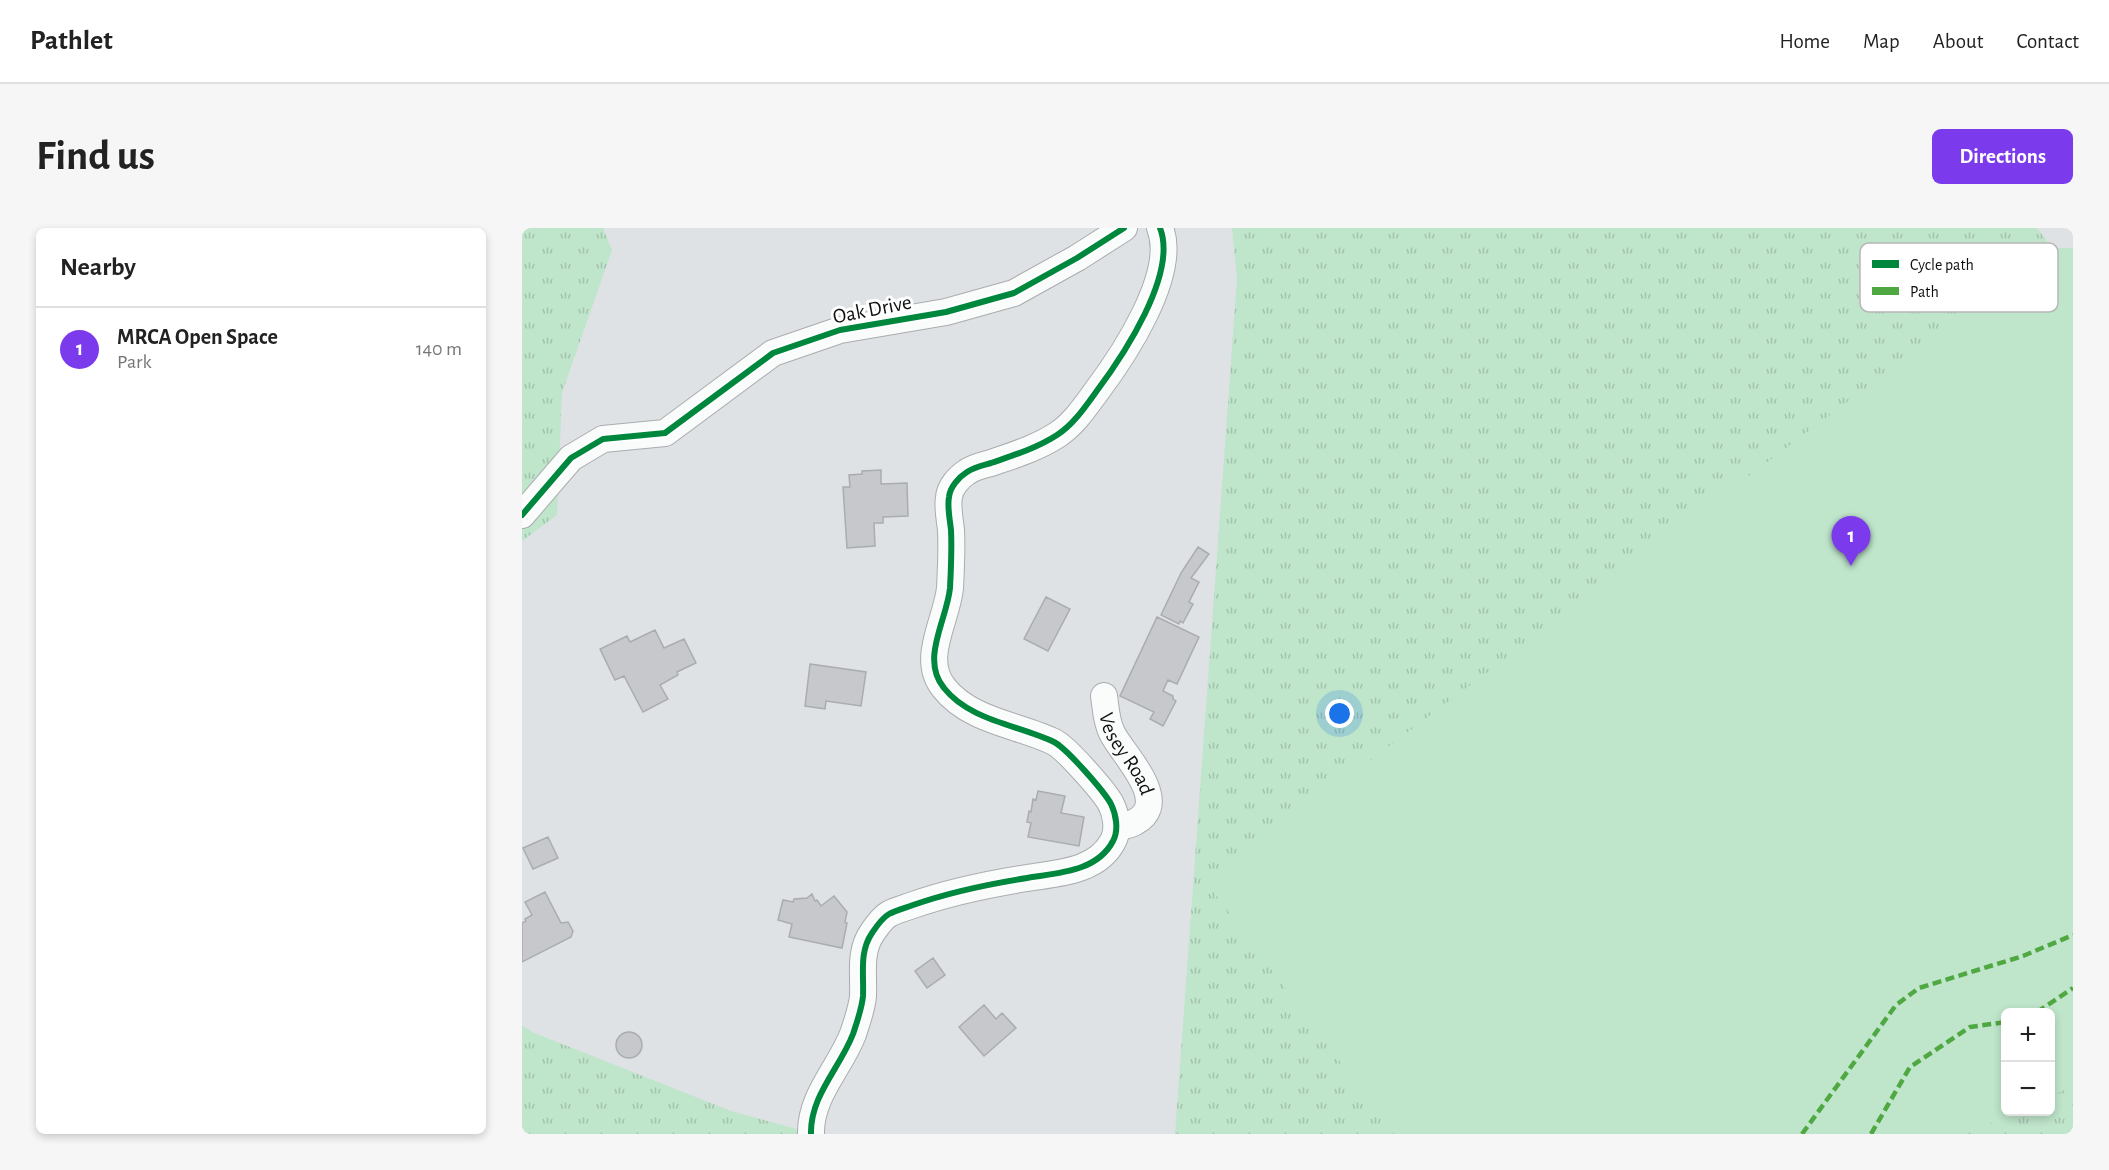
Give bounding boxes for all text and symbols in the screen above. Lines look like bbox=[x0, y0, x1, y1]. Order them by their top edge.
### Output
text: Pathlet bbox=[30, 27, 113, 55]
text: Home bbox=[1779, 31, 1830, 52]
text: Map bbox=[1863, 31, 1900, 52]
text: About bbox=[1933, 31, 1983, 52]
text: Contact bbox=[2016, 31, 2079, 52]
button: Directions bbox=[1932, 129, 2073, 184]
text: Find us bbox=[36, 135, 155, 177]
legend bbox=[1860, 243, 2058, 312]
text: Nearby bbox=[60, 254, 136, 280]
text: Cycle path bbox=[1910, 257, 1974, 274]
text: Path bbox=[1910, 284, 1939, 300]
street label: Oak Drive bbox=[831, 292, 913, 327]
text: MRCA Open Space bbox=[117, 326, 278, 348]
text: 1 bbox=[76, 339, 83, 359]
text: 140 m bbox=[416, 339, 462, 359]
text: Park bbox=[117, 352, 152, 372]
pin: 1 bbox=[1832, 516, 1870, 566]
your location bbox=[1325, 699, 1354, 728]
street label: Vesey Road bbox=[1095, 711, 1158, 798]
map controls bbox=[2001, 1008, 2055, 1116]
button: + bbox=[2001, 1008, 2055, 1062]
button: − bbox=[2001, 1062, 2055, 1116]

